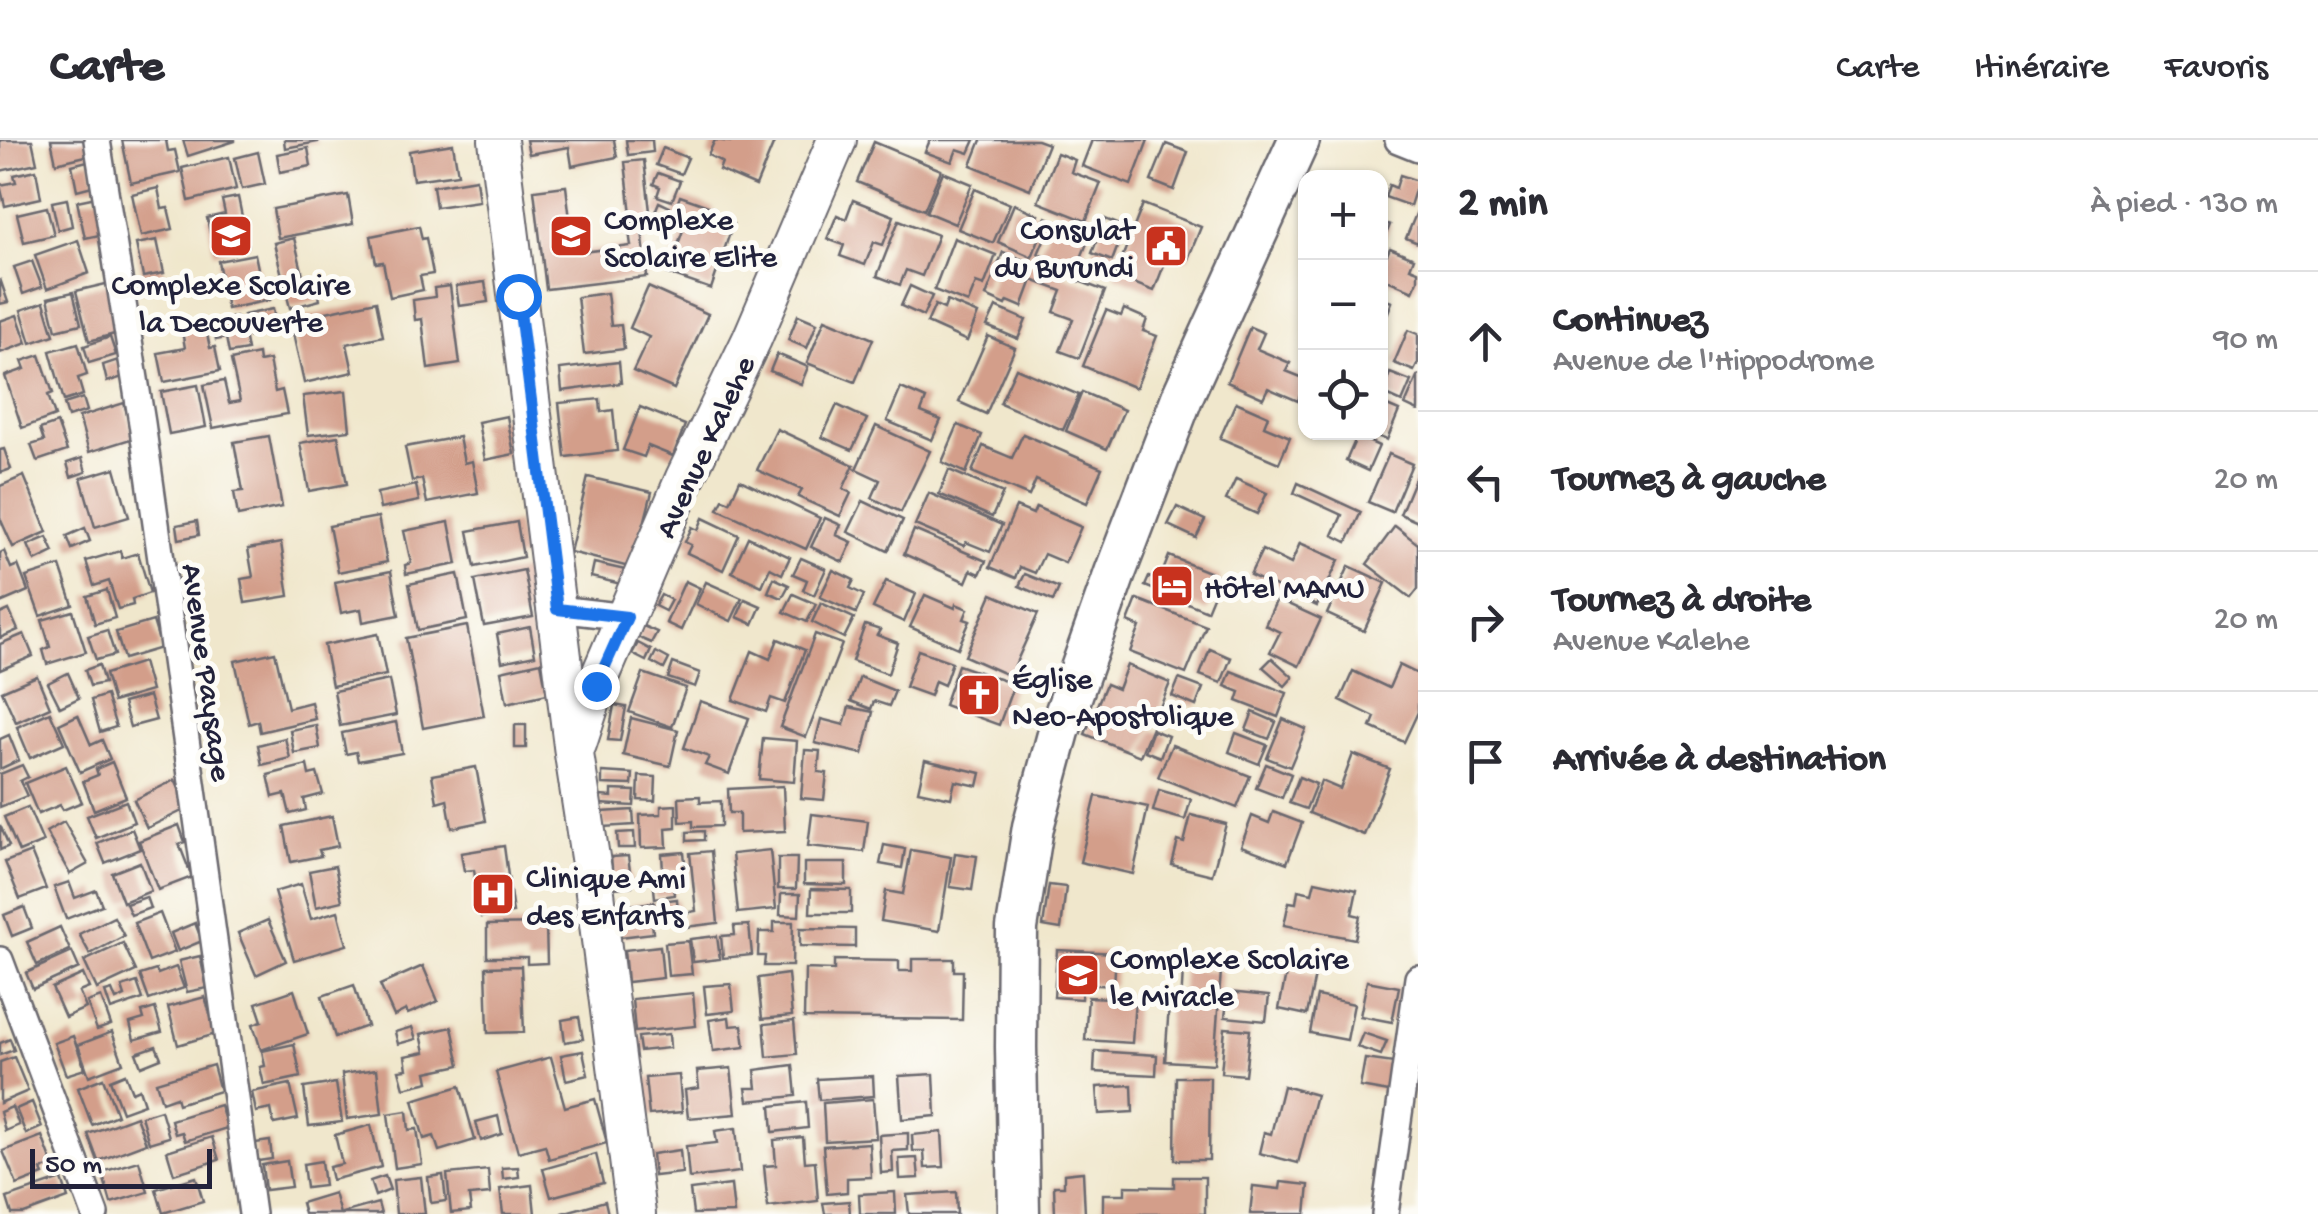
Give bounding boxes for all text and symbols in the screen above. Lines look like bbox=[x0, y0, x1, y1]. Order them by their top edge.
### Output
text: Carte bbox=[50, 41, 164, 98]
text: Carte bbox=[1836, 49, 1919, 90]
text: Itinéraire bbox=[1974, 49, 2109, 90]
text: Favoris bbox=[2164, 49, 2268, 90]
map controls bbox=[1298, 170, 1388, 440]
button: + bbox=[1298, 170, 1388, 260]
text: 2 min bbox=[1458, 181, 1547, 230]
text: À pied · 130 m bbox=[2090, 186, 2278, 224]
place label: Complexe Scolaire Elite bbox=[604, 204, 777, 279]
school or university icon: Complexe Scolaire la Decouverte bbox=[208, 213, 254, 259]
school or university icon: Complexe Scolaire Elite bbox=[548, 213, 594, 259]
place label: Consulat du Burundi bbox=[994, 214, 1137, 289]
public building icon: Consulat du Burundi bbox=[1143, 223, 1189, 269]
button: − bbox=[1298, 260, 1388, 350]
place label: Complexe Scolaire la Decouverte bbox=[112, 269, 351, 344]
route start bbox=[496, 274, 542, 320]
text: Continuez bbox=[1553, 300, 1707, 344]
icon: ahead bbox=[1458, 314, 1513, 369]
text: 90 m bbox=[2214, 322, 2278, 360]
text: Avenue de l'Hippodrome bbox=[1553, 344, 1874, 382]
button: locate bbox=[1298, 350, 1388, 440]
street label: Avenue Kalehe bbox=[649, 351, 766, 545]
icon: left bbox=[1458, 454, 1513, 509]
text: Tournez à gauche bbox=[1553, 459, 1826, 503]
text: 20 m bbox=[2214, 462, 2278, 500]
street label: Avenue Paysage bbox=[170, 561, 238, 784]
hotel icon: Hôtel MAMU bbox=[1149, 563, 1195, 609]
place label: Hôtel MAMU bbox=[1204, 572, 1365, 610]
text: Tournez à droite bbox=[1553, 580, 1811, 624]
icon: right bbox=[1458, 594, 1513, 649]
text: 20 m bbox=[2214, 602, 2278, 640]
text: Avenue Kalehe bbox=[1553, 624, 1749, 662]
place label: Église Neo-Apostolique bbox=[1012, 663, 1234, 738]
route end bbox=[574, 664, 620, 710]
church icon: Église Neo-Apostolique bbox=[956, 672, 1002, 718]
icon: arrive bbox=[1458, 734, 1513, 789]
text: Arrivée à destination bbox=[1553, 739, 1886, 783]
place label: Clinique Ami des Enfants bbox=[526, 862, 686, 937]
hospital icon: Clinique Ami des Enfants bbox=[470, 871, 516, 917]
place label: Complexe Scolaire le Miracle bbox=[1110, 943, 1349, 1018]
school or university icon: Complexe Scolaire le Miracle bbox=[1055, 952, 1101, 998]
scale bar bbox=[30, 1144, 212, 1188]
text: 50 m bbox=[45, 1150, 102, 1183]

